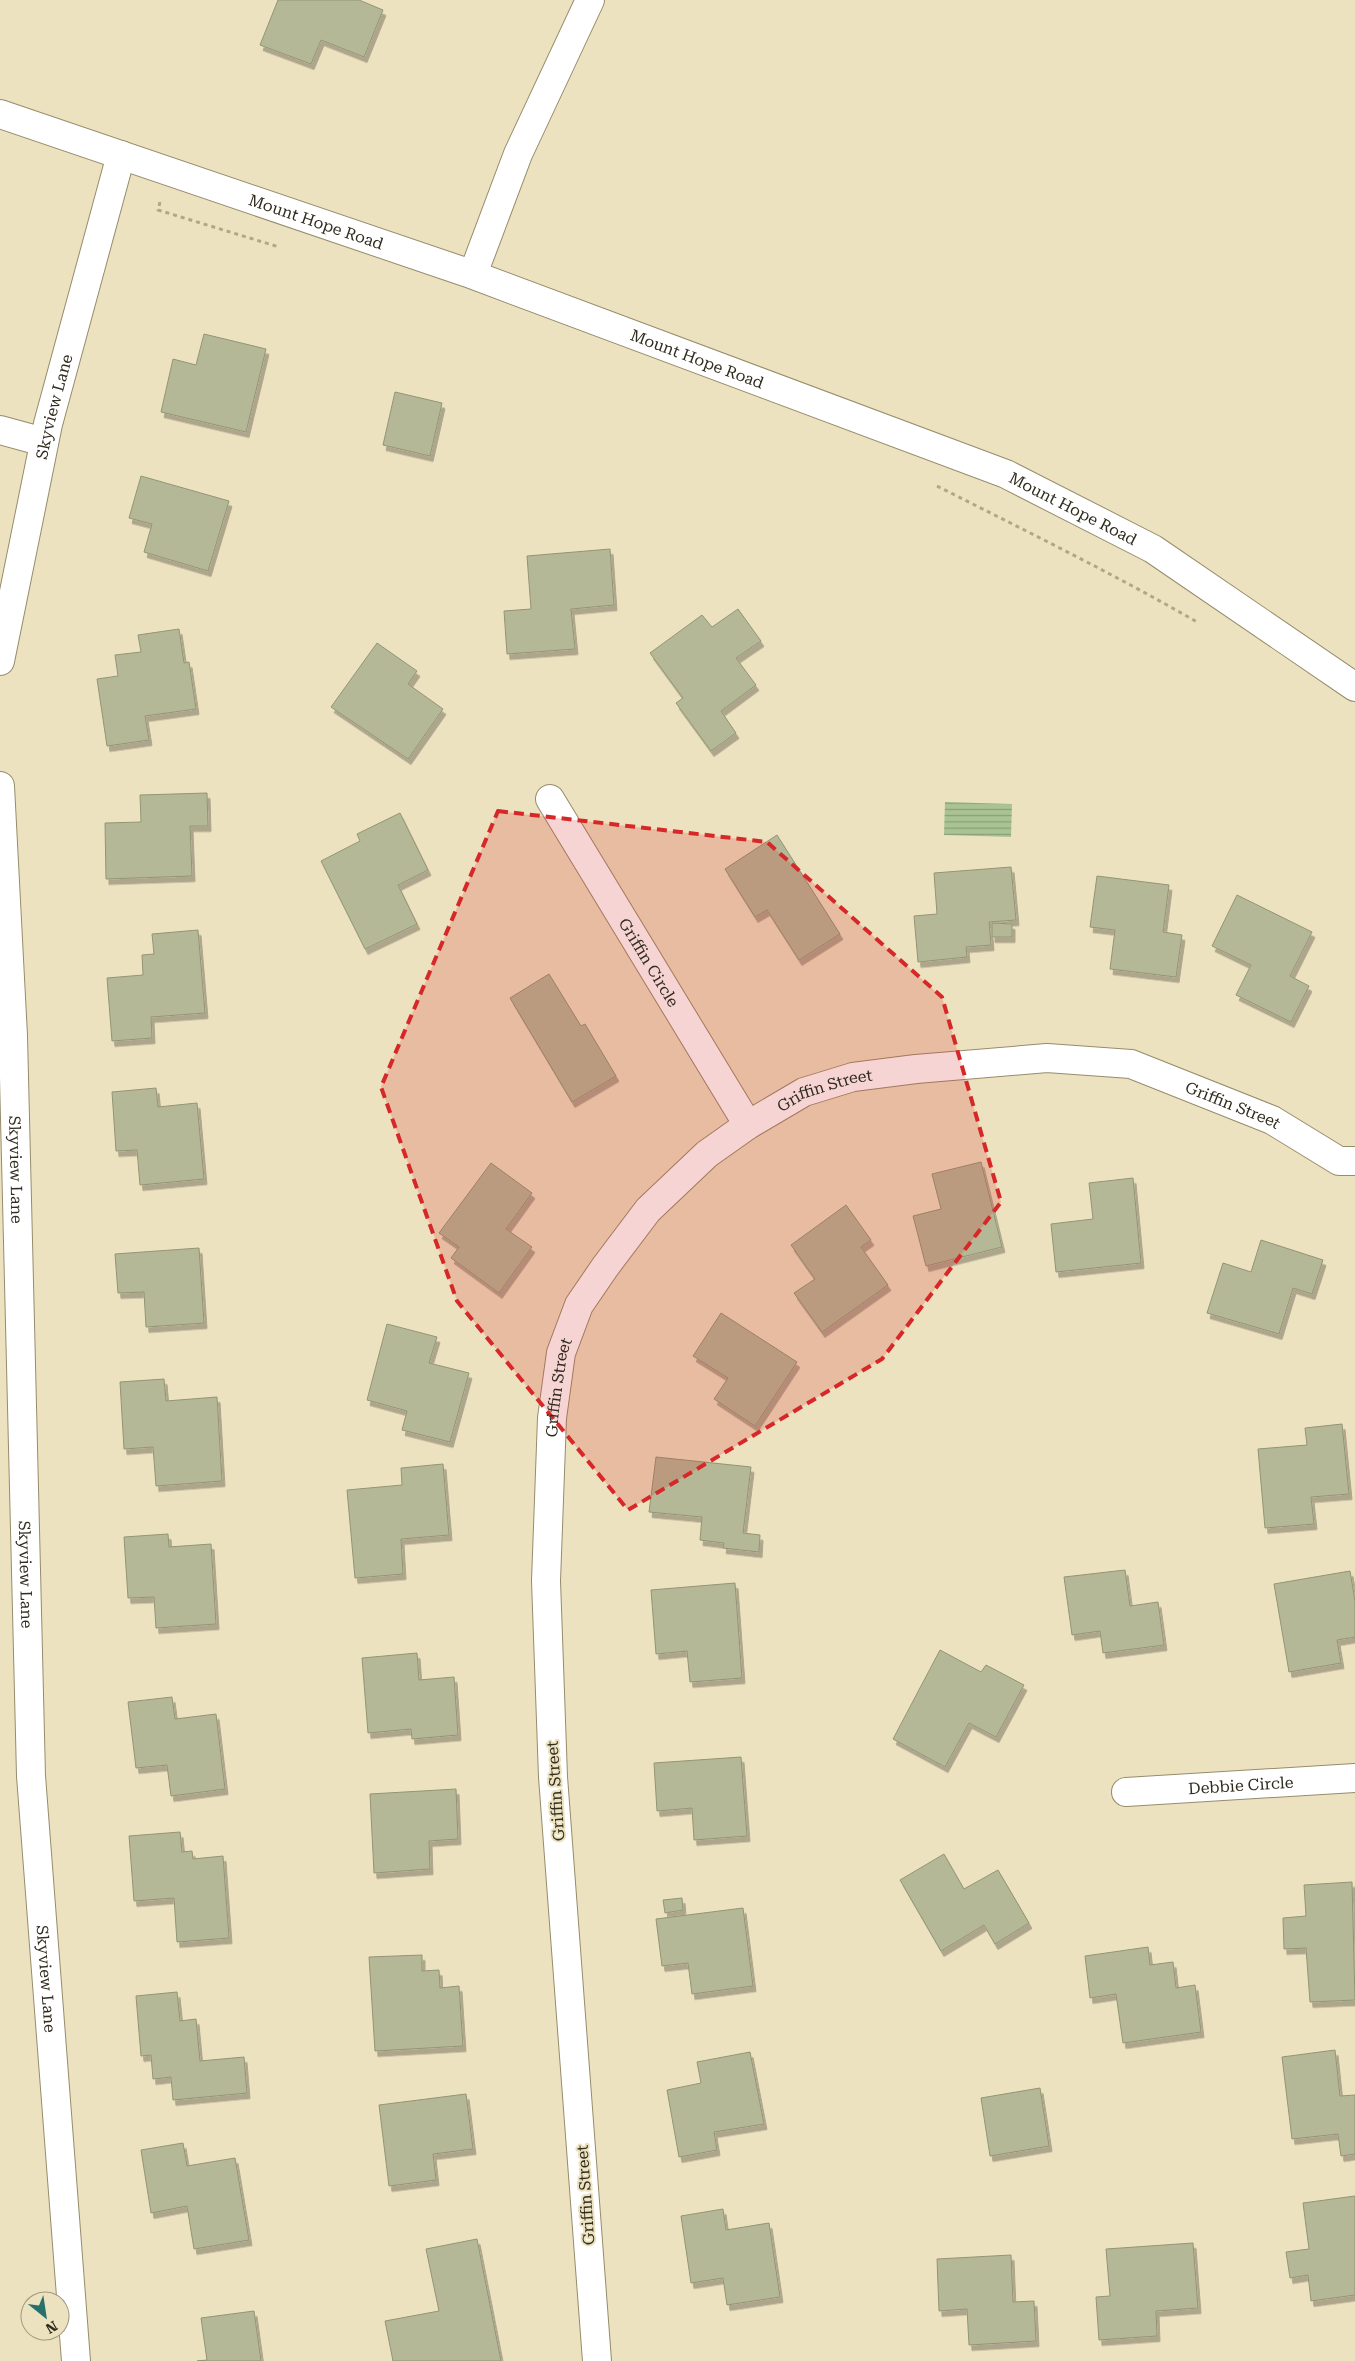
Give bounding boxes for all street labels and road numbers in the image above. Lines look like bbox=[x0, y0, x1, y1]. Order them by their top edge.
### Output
street label: Mount Hope Road bbox=[246, 190, 386, 254]
street label: Mount Hope Road bbox=[628, 326, 766, 393]
street label: Skyview Lane bbox=[32, 352, 77, 461]
street label: Mount Hope Road bbox=[1006, 468, 1140, 549]
street label: Griffin Circle bbox=[615, 915, 683, 1011]
street label: Griffin Street bbox=[774, 1066, 873, 1116]
street label: Griffin Street bbox=[1183, 1078, 1284, 1133]
street label: Skyview Lane bbox=[5, 1115, 27, 1224]
street label: Griffin Street bbox=[542, 1335, 576, 1438]
street label: Skyview Lane bbox=[15, 1520, 36, 1629]
street label: Griffin Street bbox=[543, 1740, 568, 1842]
street label: Debbie Circle bbox=[1188, 1773, 1294, 1798]
street label: Skyview Lane bbox=[32, 1924, 60, 2034]
street label: Griffin Street bbox=[573, 2144, 598, 2246]

